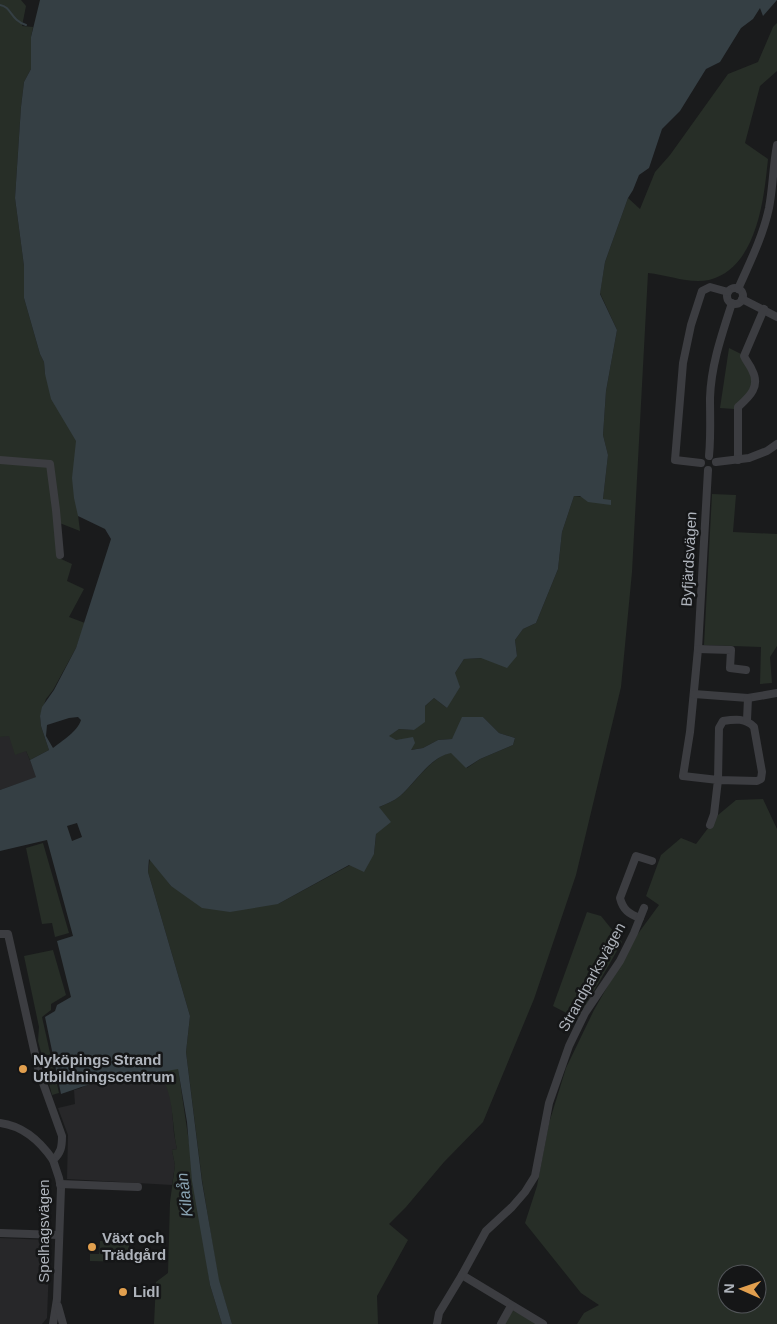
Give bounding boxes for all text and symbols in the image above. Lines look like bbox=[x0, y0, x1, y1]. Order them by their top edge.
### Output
street label: Byfjärdsvägen bbox=[678, 511, 699, 607]
street label: Strandparksvägen bbox=[555, 919, 629, 1034]
place label: Nyköpings Strand Utbildningscentrum bbox=[33, 1051, 175, 1085]
marker: Nyköpings Strand Utbildningscentrum bbox=[17, 1063, 29, 1075]
water label: Kilaån bbox=[173, 1172, 196, 1218]
street label: Spelhagsvägen bbox=[35, 1179, 52, 1283]
place label: Växt och Trädgård bbox=[102, 1229, 166, 1263]
marker: Växt och Trädgård bbox=[86, 1241, 98, 1253]
north arrow bbox=[717, 1264, 767, 1314]
place label: Lidl bbox=[133, 1283, 160, 1300]
text: N bbox=[721, 1283, 737, 1294]
marker: Lidl bbox=[117, 1286, 129, 1298]

